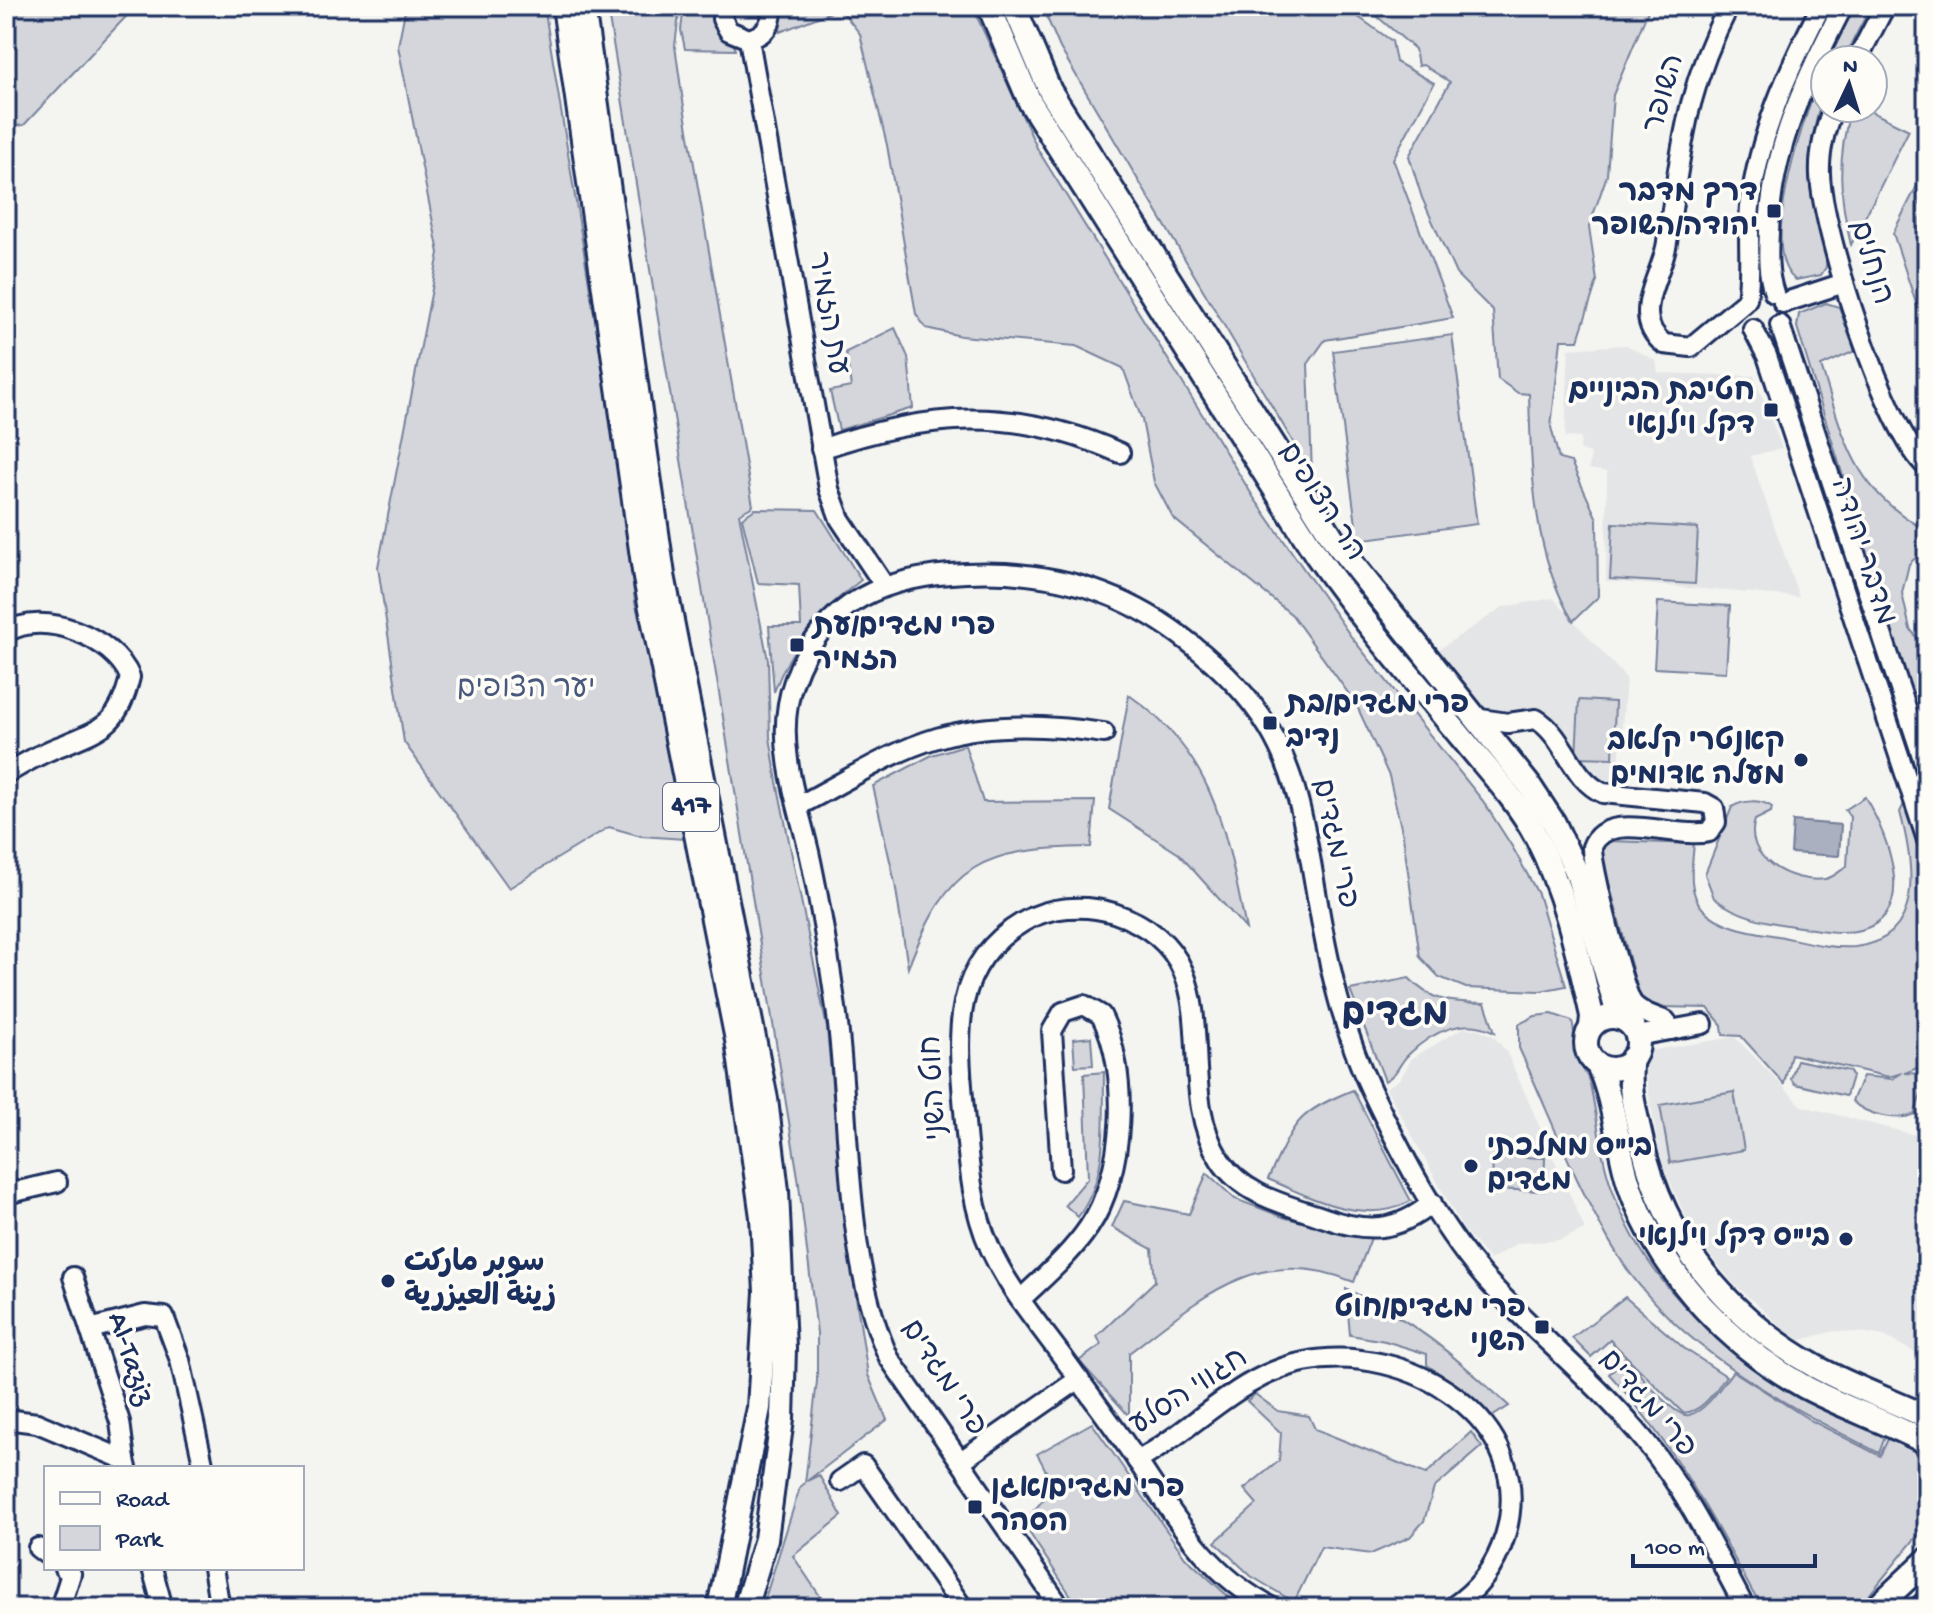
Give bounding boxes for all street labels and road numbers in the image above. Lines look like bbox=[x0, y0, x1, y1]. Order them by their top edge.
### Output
street label: השופר bbox=[1638, 50, 1694, 138]
street label: הנחלים bbox=[1840, 216, 1901, 310]
street label: עת הזמיר bbox=[798, 250, 854, 378]
street label: הר הצופים bbox=[1269, 437, 1371, 569]
street label: מדבר יהודה bbox=[1821, 474, 1901, 630]
street label: פרי מגדים bbox=[1302, 776, 1364, 912]
road number: 417 bbox=[663, 783, 719, 831]
street label: חוט השני bbox=[916, 1034, 956, 1142]
street label: Al-Taziz bbox=[98, 1308, 161, 1410]
street label: פרי מגדים bbox=[892, 1314, 992, 1444]
street label: חגווי הסלע bbox=[1123, 1340, 1255, 1444]
street label: פרי מגדים bbox=[1590, 1344, 1702, 1466]

